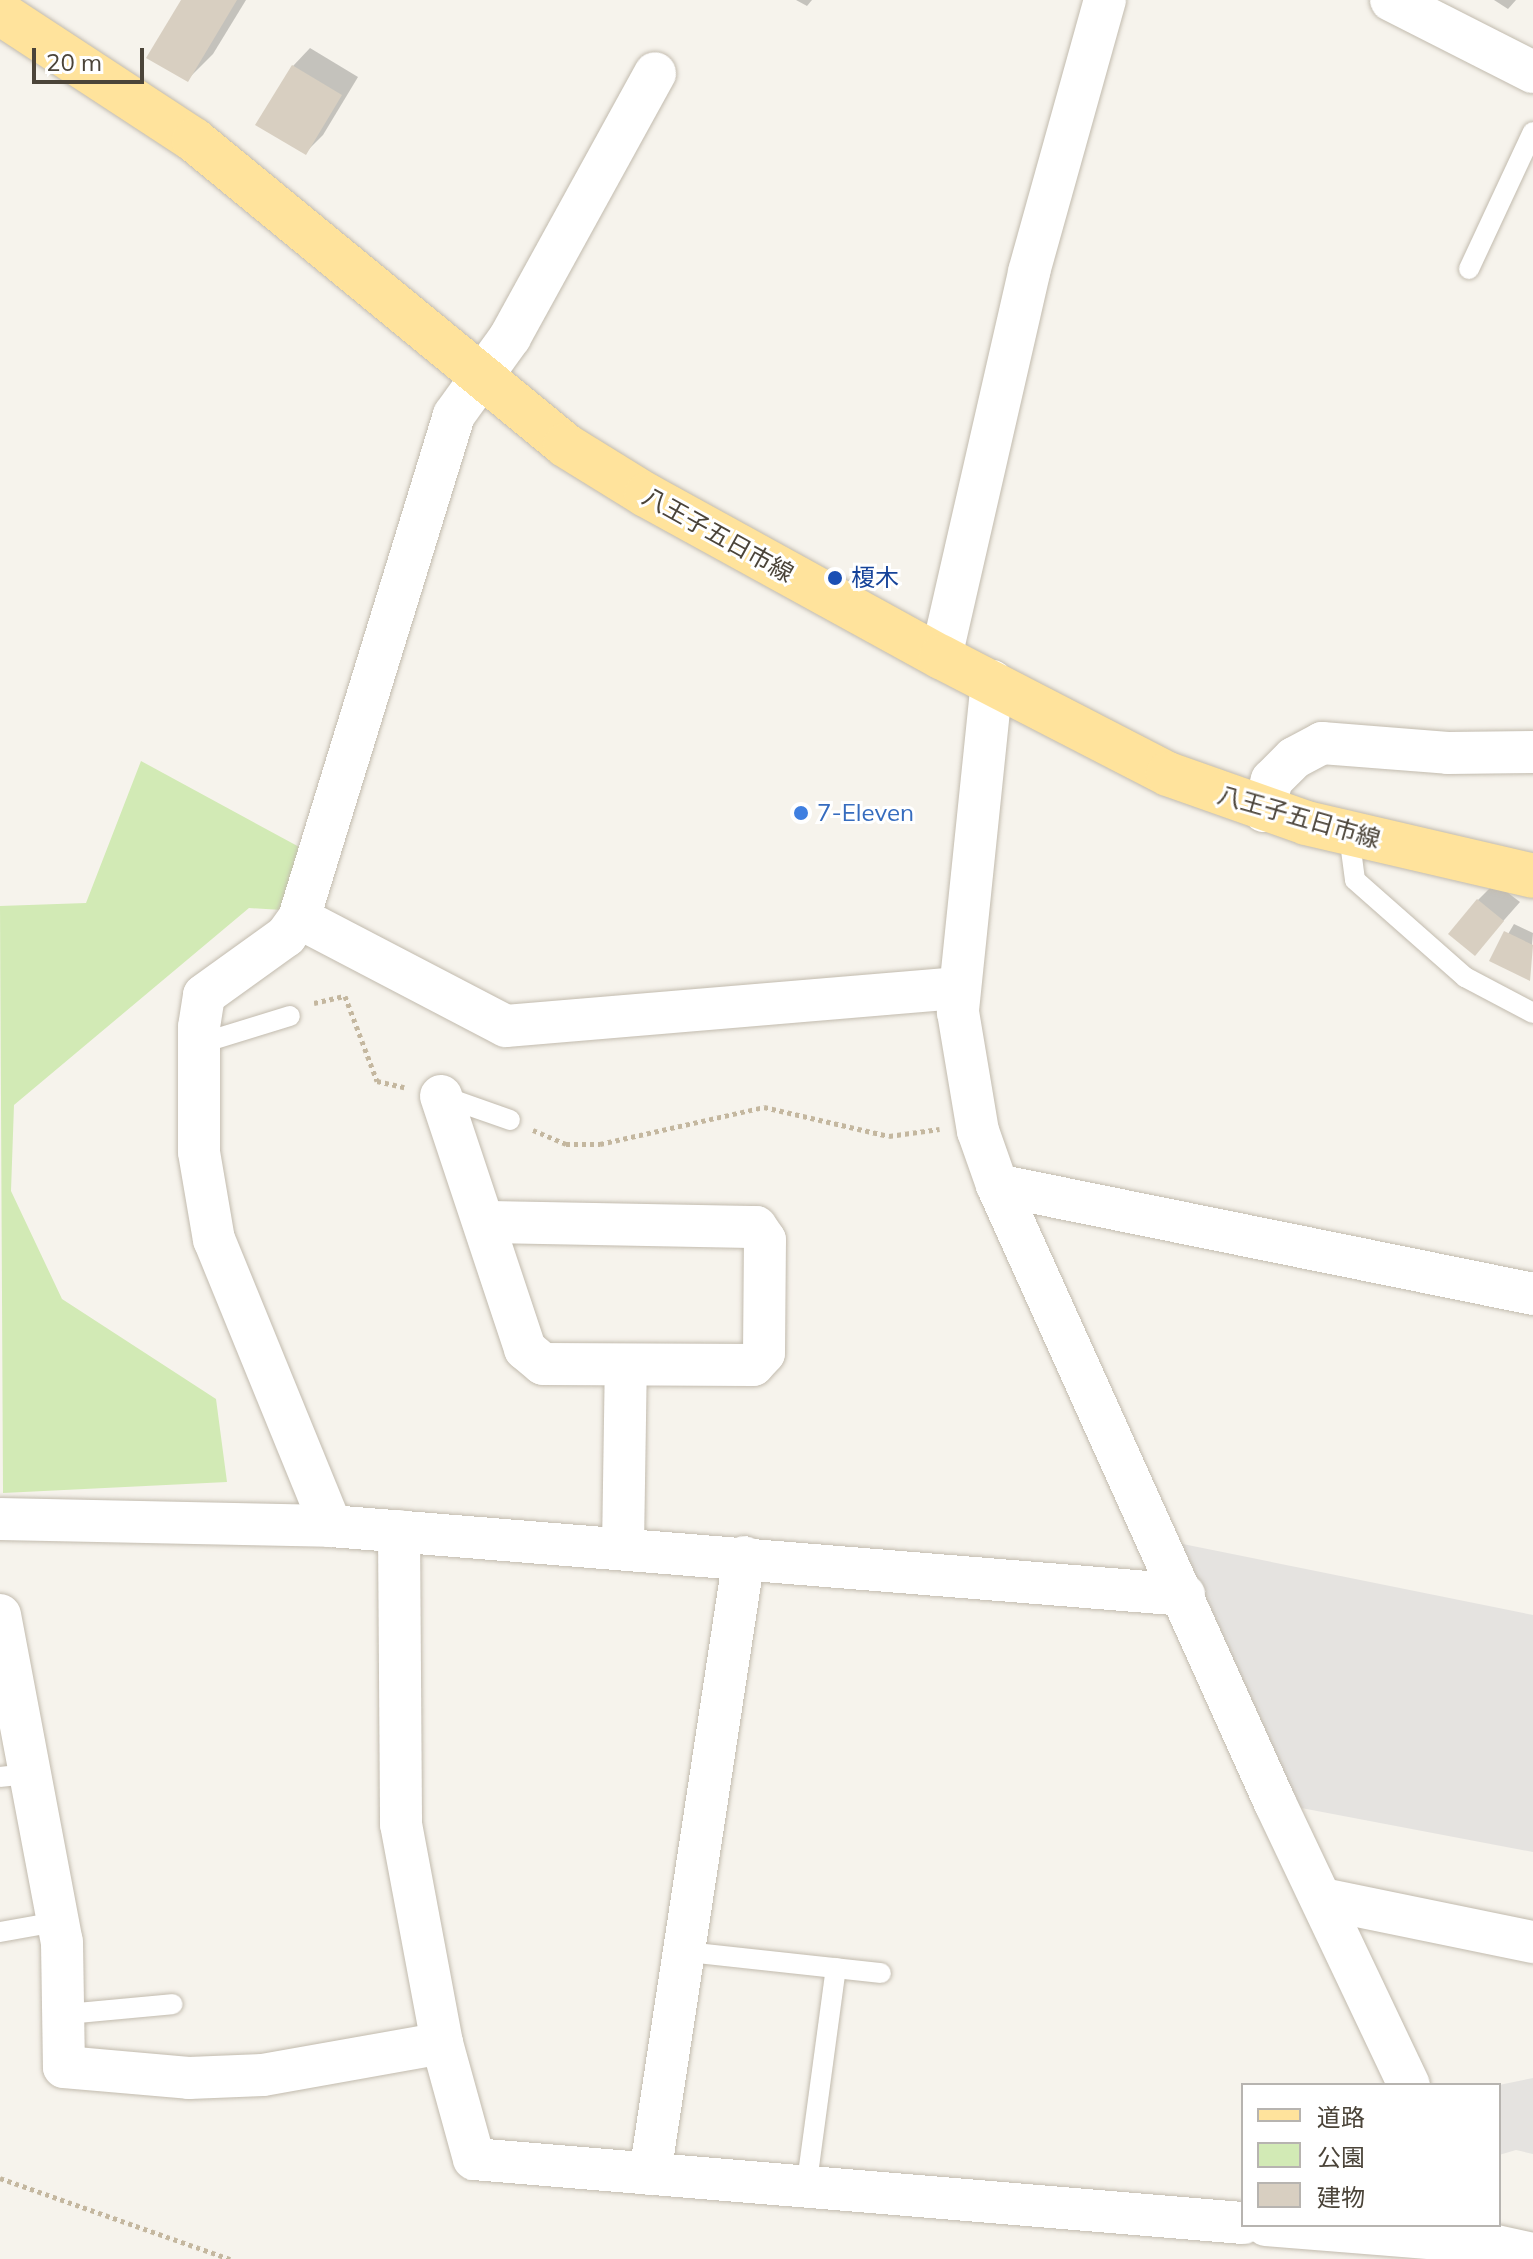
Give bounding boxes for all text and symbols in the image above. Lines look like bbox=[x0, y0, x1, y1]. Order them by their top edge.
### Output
scale bar bbox=[36, 32, 148, 82]
text: 20 m bbox=[46, 47, 102, 77]
street label: 八王子五日市線 bbox=[638, 482, 798, 588]
place label: 榎木 bbox=[851, 564, 899, 592]
marker: 榎木 bbox=[826, 569, 844, 587]
street label: 八王子五日市線 bbox=[1214, 780, 1384, 854]
place label: 7-Eleven bbox=[817, 799, 914, 827]
marker: 7-Eleven bbox=[792, 804, 810, 822]
legend bbox=[1241, 2083, 1501, 2227]
text: 道路 bbox=[1317, 2102, 1365, 2132]
text: 公園 bbox=[1317, 2142, 1365, 2172]
text: 建物 bbox=[1317, 2182, 1365, 2212]

